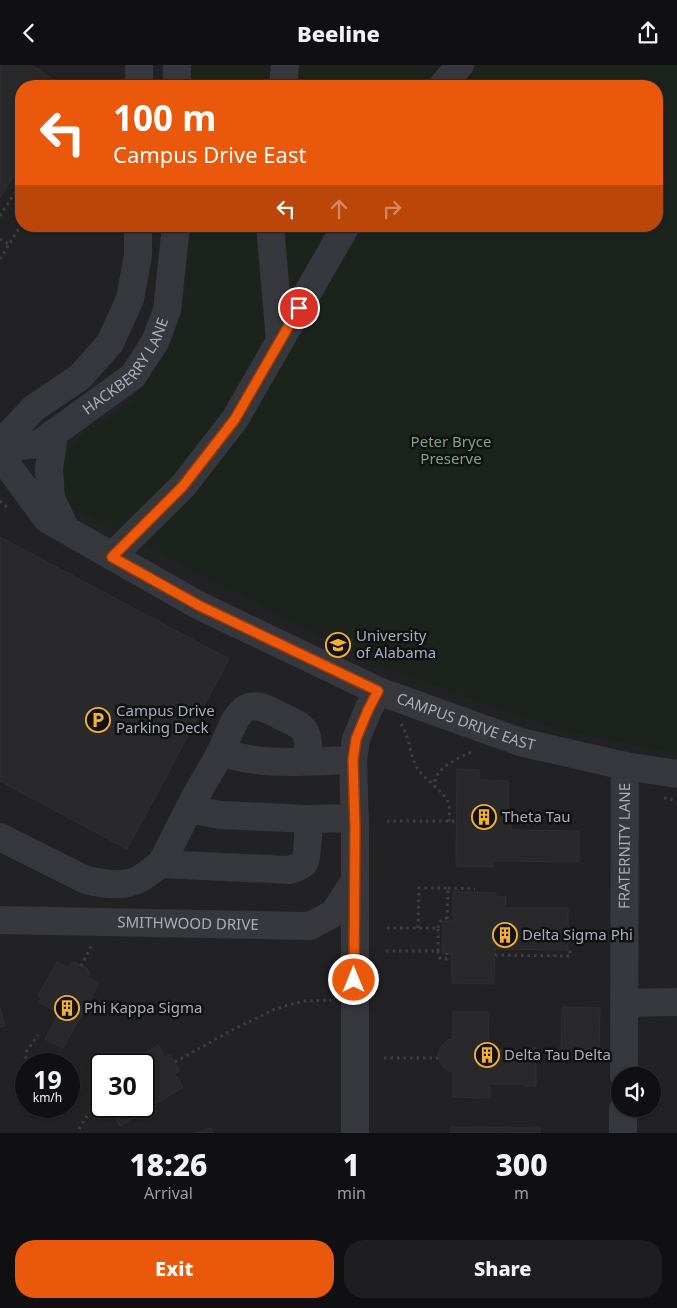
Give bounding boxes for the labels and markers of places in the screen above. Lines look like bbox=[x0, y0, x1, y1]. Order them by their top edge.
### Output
pin bbox=[278, 287, 320, 329]
place label: University of Alabama bbox=[356, 625, 436, 662]
school or university icon: University of Alabama bbox=[325, 632, 351, 658]
place label: Campus Drive Parking Deck bbox=[116, 700, 215, 737]
parking icon: Campus Drive Parking Deck bbox=[85, 707, 111, 733]
building icon: Theta Tau bbox=[471, 804, 497, 830]
place label: Theta Tau bbox=[502, 806, 571, 826]
building icon: Delta Sigma Phi bbox=[492, 922, 518, 948]
place label: Delta Sigma Phi bbox=[522, 924, 633, 944]
building icon: Phi Kappa Sigma bbox=[54, 995, 80, 1021]
place label: Phi Kappa Sigma bbox=[84, 997, 202, 1017]
building icon: Delta Tau Delta bbox=[474, 1042, 500, 1068]
place label: Delta Tau Delta bbox=[504, 1044, 611, 1064]

